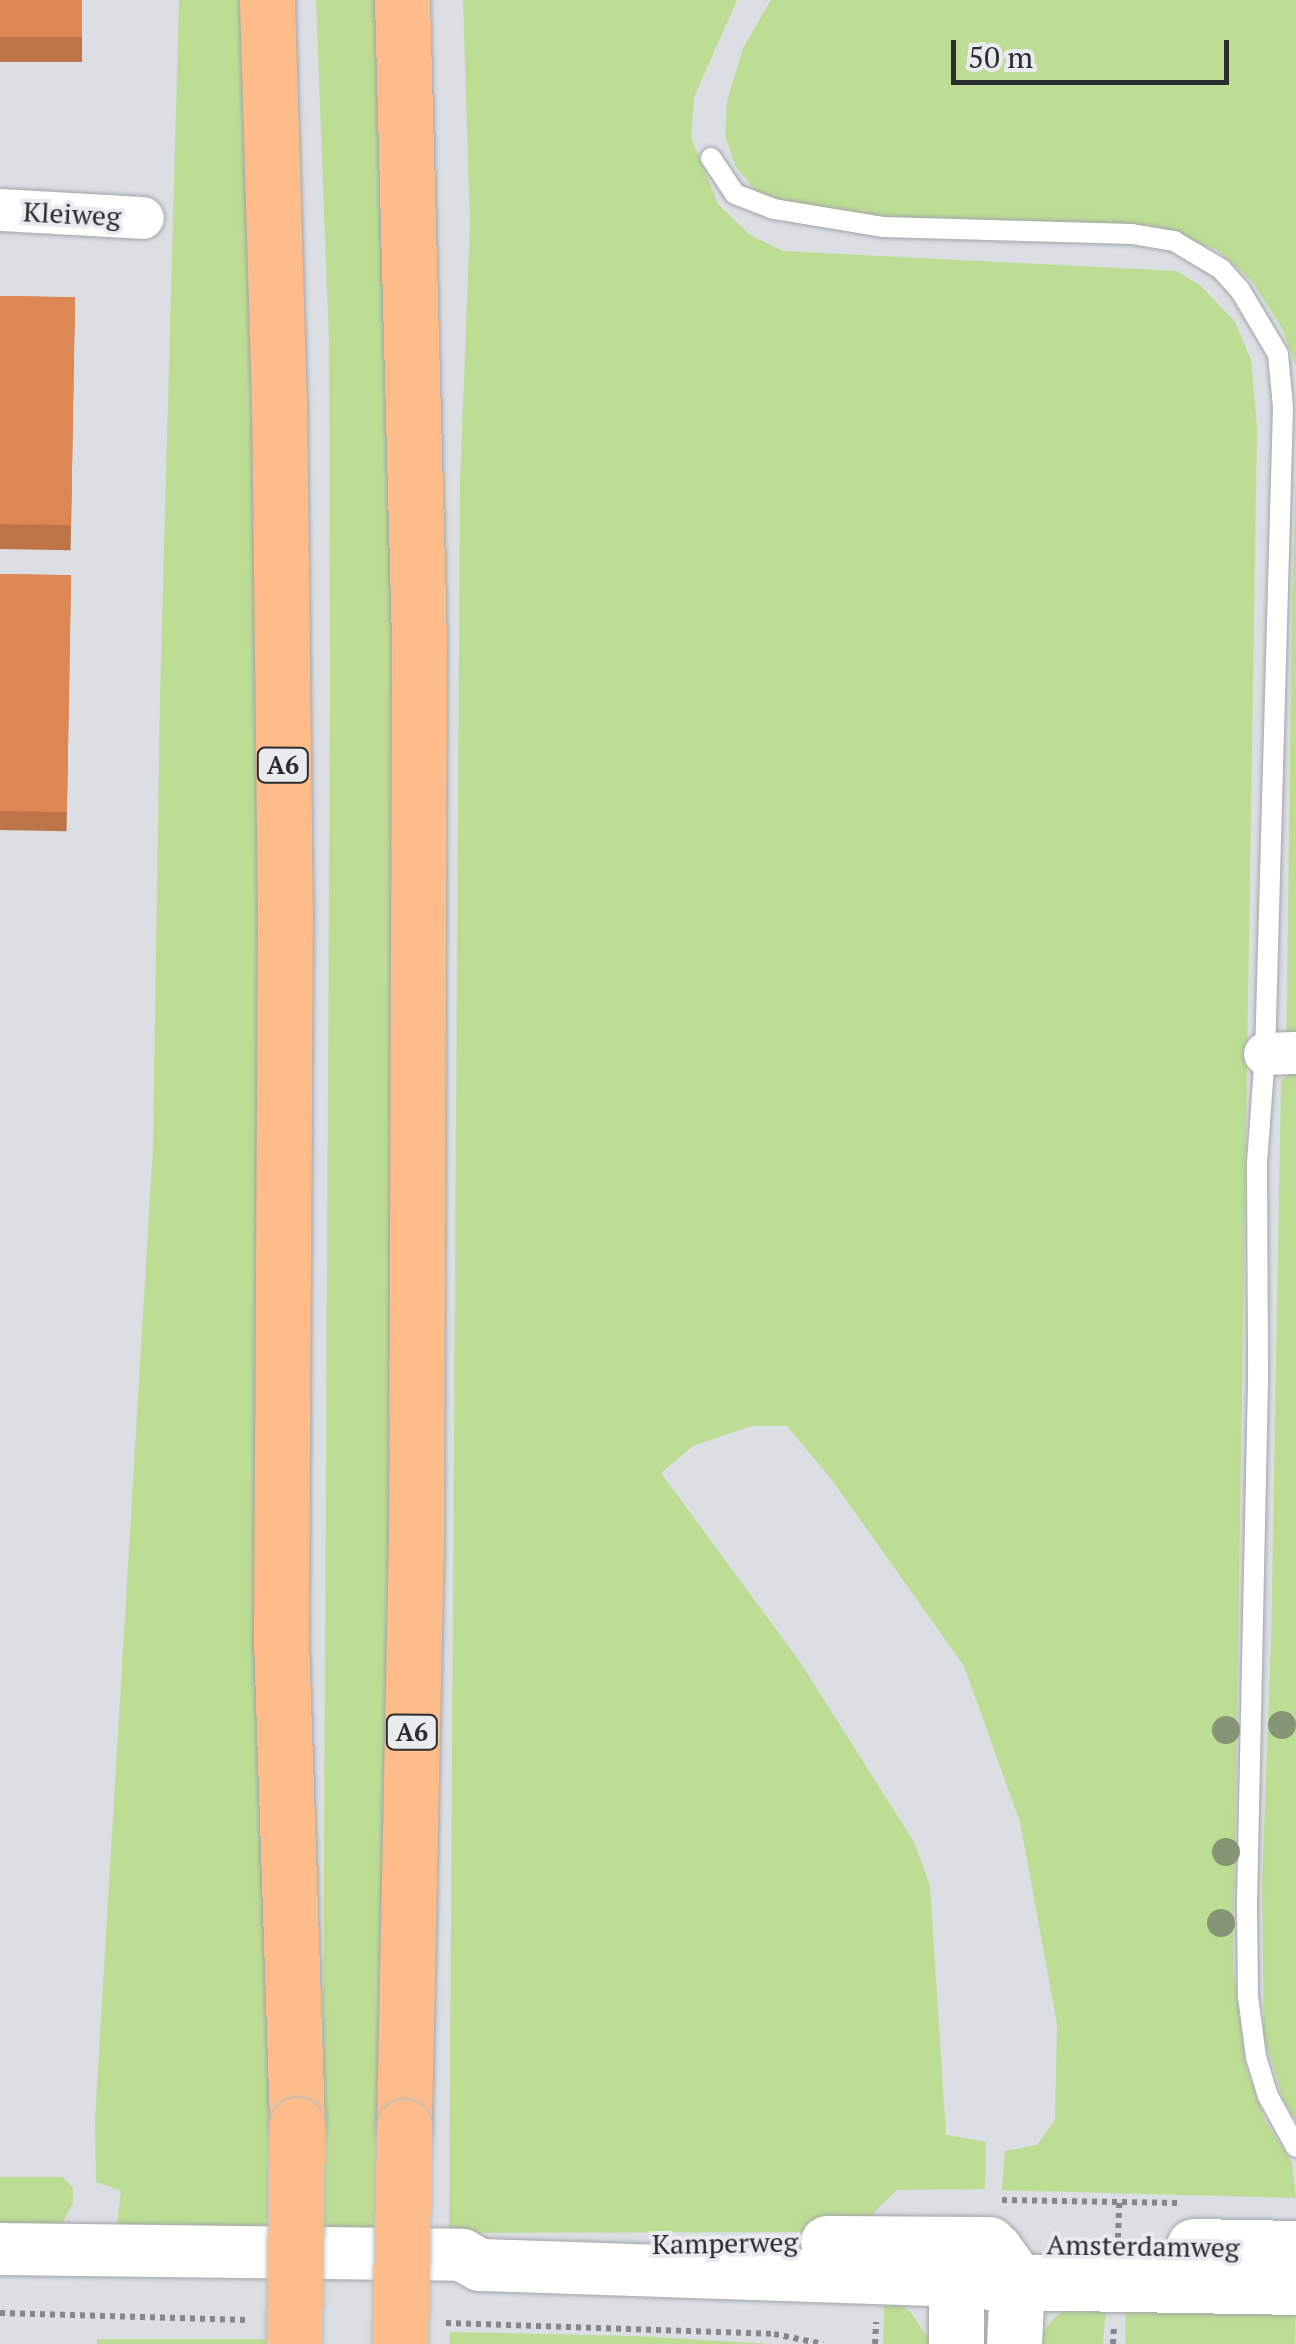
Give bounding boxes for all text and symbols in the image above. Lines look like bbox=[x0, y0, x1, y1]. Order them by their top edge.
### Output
scale bar bbox=[956, 20, 1234, 82]
text: 50 m bbox=[968, 37, 1033, 77]
street label: Kleiweg bbox=[22, 195, 122, 233]
road number: A6 bbox=[256, 745, 310, 785]
road number: A6 bbox=[384, 1712, 440, 1752]
street label: Kamperweg bbox=[652, 2225, 798, 2261]
street label: Amsterdamweg bbox=[1046, 2228, 1240, 2264]

